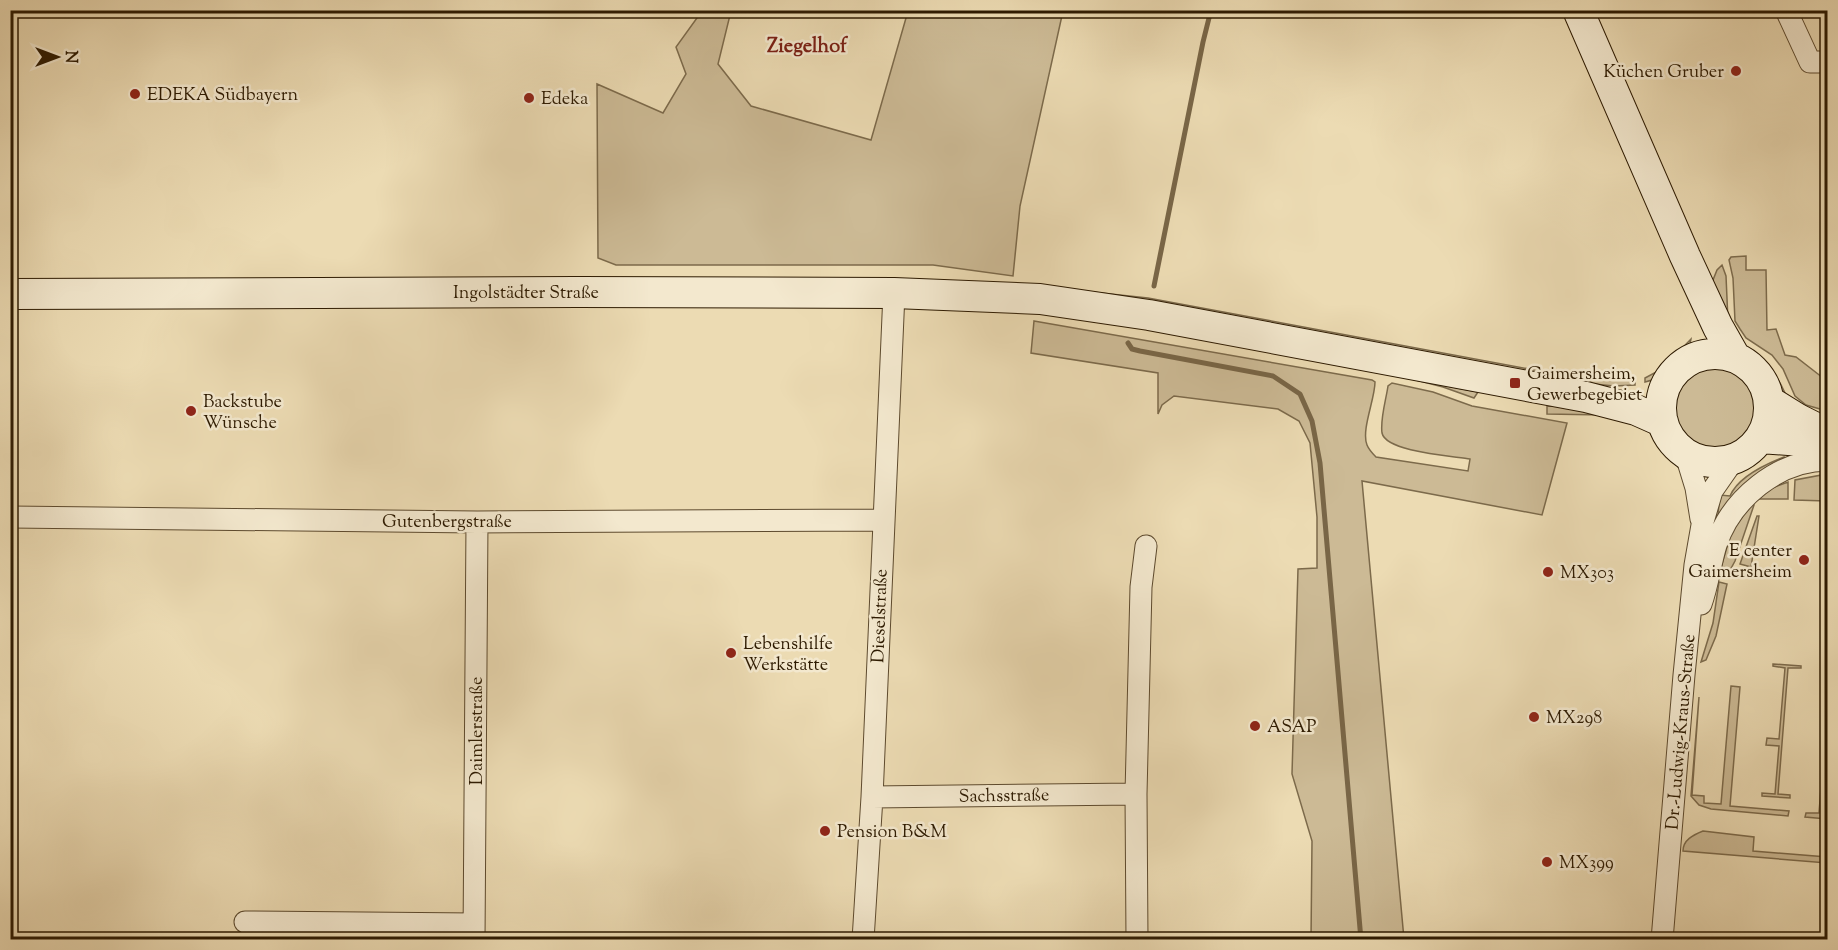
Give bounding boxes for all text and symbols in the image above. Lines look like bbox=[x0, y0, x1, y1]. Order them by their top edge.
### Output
north arrow bbox=[27, 27, 87, 87]
district label: Ziegelhof bbox=[767, 33, 849, 62]
text: N bbox=[58, 51, 81, 64]
place label: Küchen Gruber bbox=[1603, 60, 1724, 86]
marker: Küchen Gruber bbox=[1729, 64, 1743, 78]
place label: EDEKA Südbayern bbox=[147, 83, 299, 109]
marker: EDEKA Südbayern bbox=[128, 87, 142, 101]
place label: Edeka bbox=[541, 87, 588, 113]
marker: Edeka bbox=[522, 91, 536, 105]
street label: Ingolstädter Straße bbox=[453, 281, 599, 307]
place label: Gaimersheim, Gewerbegebiet bbox=[1527, 362, 1642, 409]
marker: Gaimersheim, Gewerbegebiet bbox=[1508, 376, 1522, 390]
place label: Backstube Wünsche bbox=[203, 390, 282, 437]
marker: Backstube Wünsche bbox=[184, 404, 198, 418]
street label: Gutenbergstraße bbox=[382, 510, 512, 536]
place label: E center Gaimersheim bbox=[1688, 539, 1792, 586]
marker: E center Gaimersheim bbox=[1797, 553, 1811, 567]
place label: MX303 bbox=[1560, 561, 1614, 587]
marker: MX303 bbox=[1541, 565, 1555, 579]
street label: Dieselstraße bbox=[866, 569, 896, 664]
place label: Lebenshilfe Werkstätte bbox=[743, 632, 833, 679]
street label: Dr.-Ludwig-Kraus-Straße bbox=[1660, 633, 1704, 831]
marker: Lebenshilfe Werkstätte bbox=[724, 646, 738, 660]
street label: Daimlerstraße bbox=[465, 677, 491, 785]
place label: MX298 bbox=[1546, 706, 1602, 732]
marker: MX298 bbox=[1527, 710, 1541, 724]
place label: ASAP bbox=[1267, 715, 1316, 741]
marker: ASAP bbox=[1248, 719, 1262, 733]
street label: Sachsstraße bbox=[959, 783, 1050, 811]
place label: Pension B&M bbox=[837, 820, 947, 846]
marker: Pension B&M bbox=[818, 824, 832, 838]
place label: MX399 bbox=[1559, 851, 1614, 877]
marker: MX399 bbox=[1540, 855, 1554, 869]

